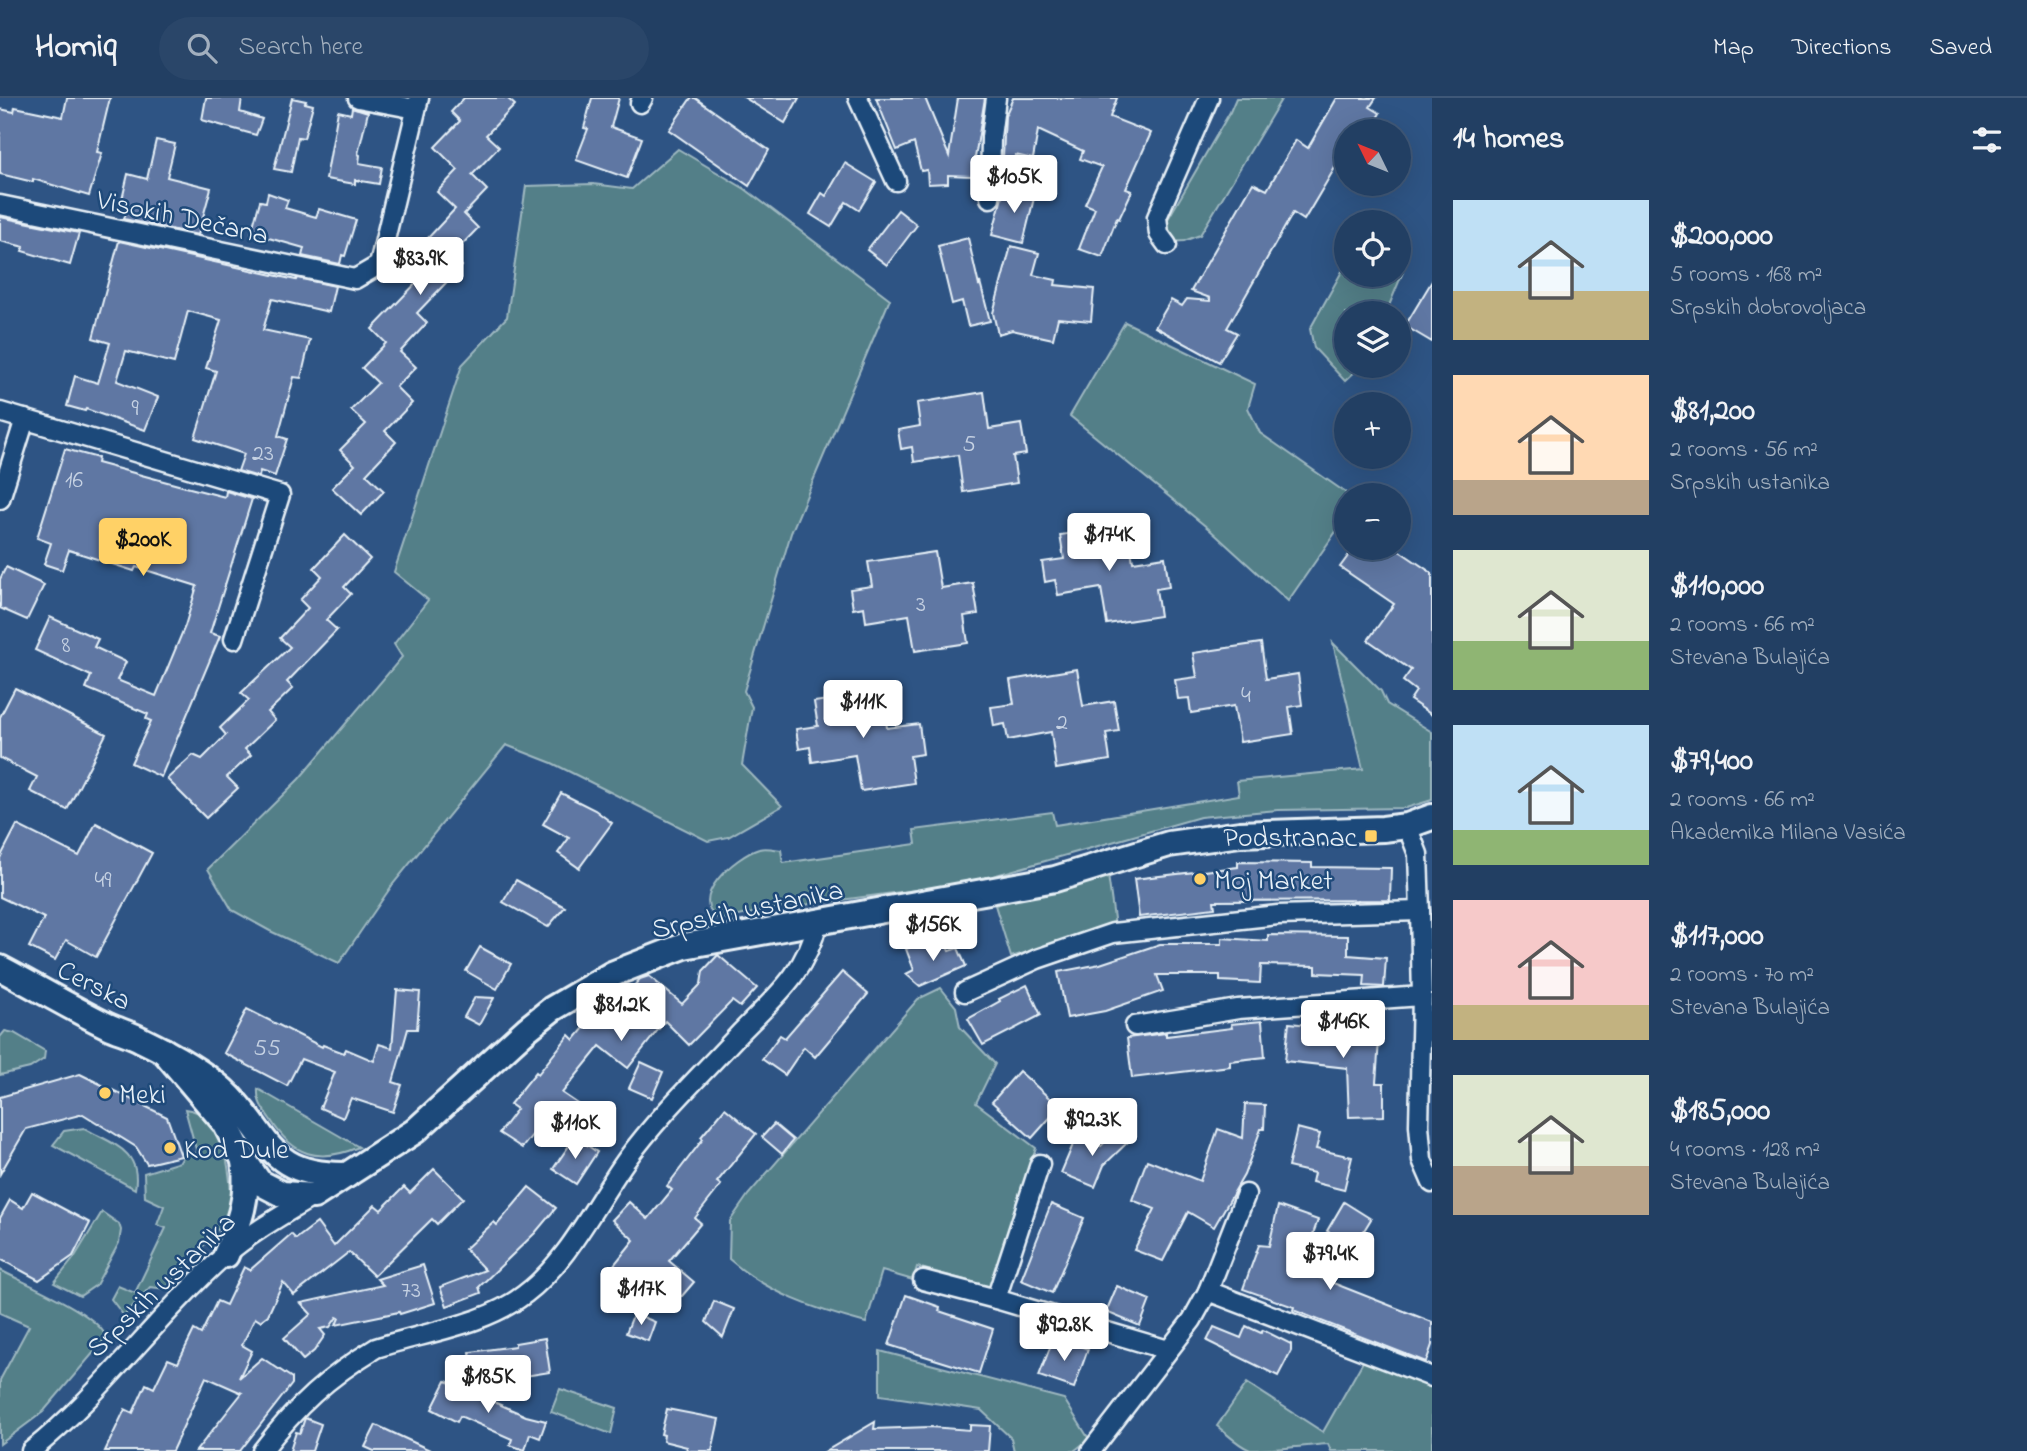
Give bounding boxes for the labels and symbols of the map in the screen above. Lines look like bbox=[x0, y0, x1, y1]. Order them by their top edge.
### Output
north arrow bbox=[1334, 119, 1410, 196]
pin: $105K bbox=[965, 156, 1063, 215]
street label: Visokih Dečana bbox=[92, 181, 272, 258]
pin: $83.9K bbox=[363, 238, 477, 297]
house number: 9 bbox=[131, 392, 139, 427]
house number: 5 bbox=[962, 428, 976, 463]
house number: 23 bbox=[252, 437, 274, 472]
house number: 16 bbox=[65, 464, 84, 499]
pin: $174K bbox=[1060, 514, 1158, 573]
pin: $200K bbox=[94, 518, 192, 578]
house number: 3 bbox=[916, 588, 926, 623]
house number: 8 bbox=[62, 629, 71, 664]
house number: 4 bbox=[1241, 679, 1251, 714]
pin: $111K bbox=[814, 680, 912, 740]
house number: 2 bbox=[1056, 706, 1068, 741]
place label: Podstranac bbox=[1223, 819, 1358, 860]
marker: Podstranac bbox=[1363, 828, 1379, 844]
place label: Moj Market bbox=[1214, 862, 1333, 903]
house number: 49 bbox=[94, 864, 112, 899]
street label: Srpskih ustanika bbox=[648, 871, 847, 952]
marker: Moj Market bbox=[1192, 871, 1208, 887]
pin: $156K bbox=[884, 904, 982, 963]
street label: Cerska bbox=[49, 951, 138, 1023]
pin: $81.2K bbox=[564, 984, 678, 1043]
pin: $146K bbox=[1294, 1000, 1392, 1060]
house number: 55 bbox=[253, 1032, 281, 1067]
place label: Meki bbox=[119, 1076, 166, 1117]
marker: Meki bbox=[97, 1085, 113, 1101]
pin: $92.3K bbox=[1035, 1098, 1149, 1158]
pin: $110K bbox=[526, 1102, 624, 1161]
place label: Kod Dule bbox=[184, 1131, 289, 1172]
marker: Kod Dule bbox=[162, 1140, 178, 1156]
street label: Srpskih ustanika bbox=[78, 1204, 247, 1369]
pin: $79.4K bbox=[1273, 1232, 1387, 1292]
pin: $117K bbox=[592, 1268, 690, 1327]
house number: 73 bbox=[401, 1274, 421, 1309]
pin: $92.8K bbox=[1007, 1304, 1121, 1363]
pin: $185K bbox=[439, 1356, 537, 1415]

